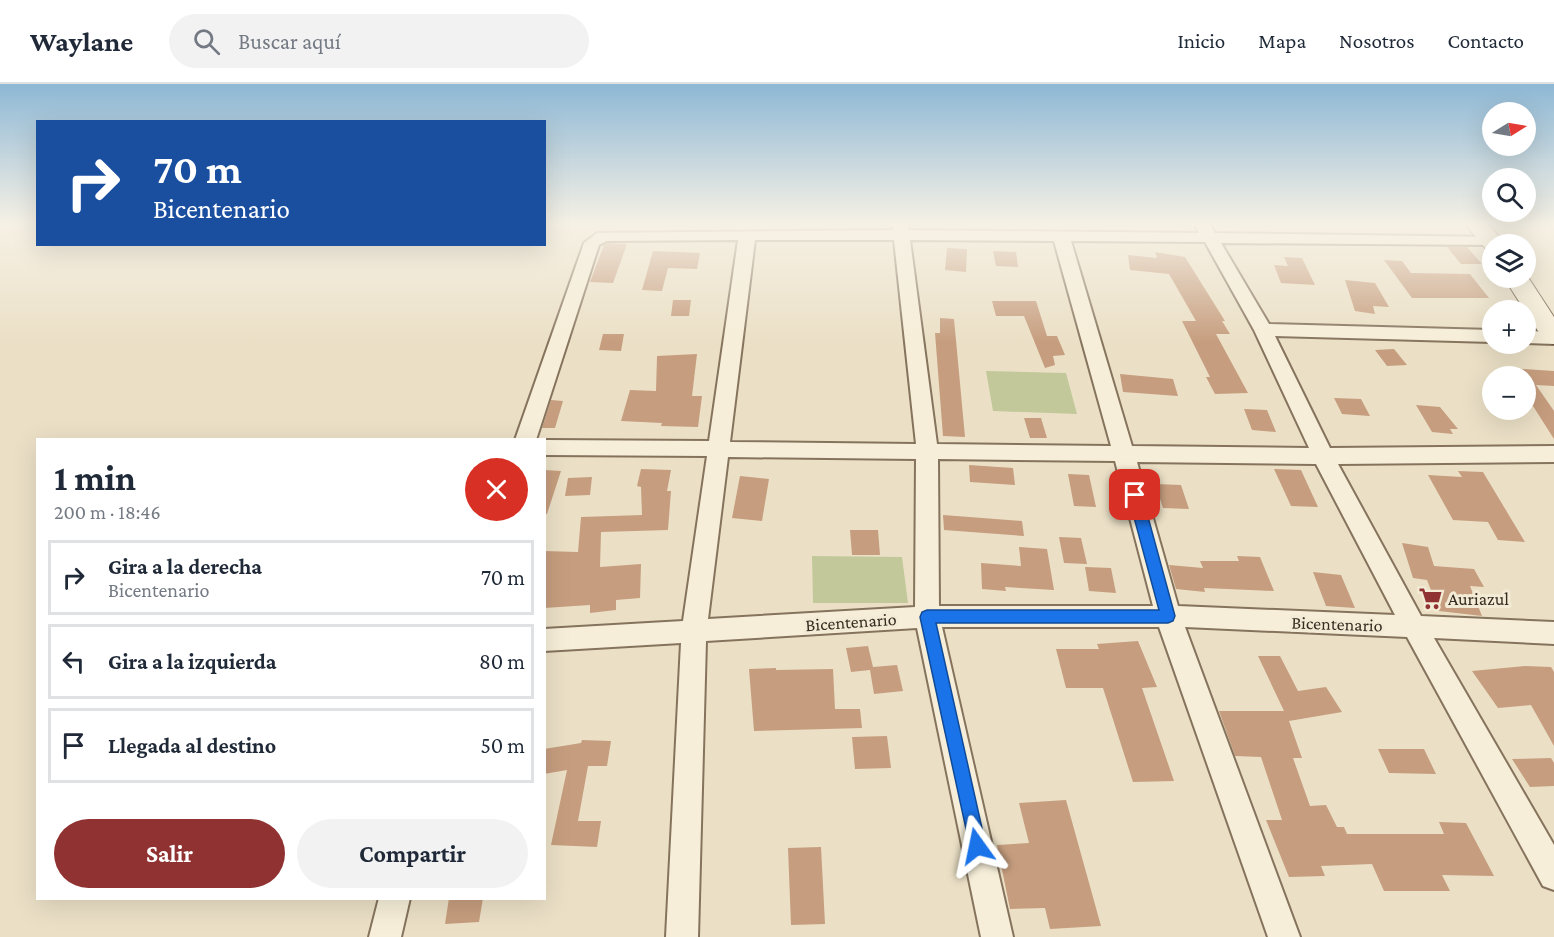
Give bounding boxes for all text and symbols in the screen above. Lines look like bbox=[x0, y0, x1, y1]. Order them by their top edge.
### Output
search box bbox=[169, 14, 589, 68]
icon: search bbox=[190, 25, 223, 58]
text: Waylane bbox=[30, 26, 133, 57]
text: Buscar aquí bbox=[238, 29, 341, 54]
text: Inicio bbox=[1177, 29, 1225, 53]
text: Mapa bbox=[1258, 29, 1306, 53]
text: Nosotros bbox=[1339, 29, 1415, 53]
text: Contacto bbox=[1448, 29, 1524, 53]
north arrow bbox=[1482, 102, 1536, 156]
map controls bbox=[1482, 102, 1536, 420]
icon: right bbox=[54, 144, 132, 222]
text: 70 m bbox=[153, 145, 242, 192]
button: search bbox=[1482, 168, 1536, 222]
text: Bicentenario bbox=[153, 194, 290, 224]
button: layers bbox=[1482, 234, 1536, 288]
button: + bbox=[1482, 300, 1536, 354]
button: − bbox=[1482, 366, 1536, 420]
text: 1 min bbox=[54, 458, 136, 498]
button: close bbox=[465, 458, 528, 521]
pin bbox=[1109, 469, 1160, 520]
icon: arrive bbox=[1118, 478, 1151, 511]
text: 200 m · 18:46 bbox=[54, 501, 161, 523]
text: Gira a la derecha bbox=[108, 554, 262, 579]
icon: right bbox=[57, 561, 90, 594]
text: 70 m bbox=[481, 565, 525, 590]
text: Bicentenario bbox=[108, 579, 209, 601]
supermarket icon: Auriazul bbox=[1417, 586, 1443, 612]
place label: Auriazul bbox=[1448, 589, 1509, 609]
street label: Bicentenario bbox=[805, 609, 897, 635]
street label: Bicentenario bbox=[1291, 612, 1383, 636]
icon: left bbox=[57, 645, 90, 678]
text: Gira a la izquierda bbox=[108, 649, 277, 674]
text: 80 m bbox=[479, 649, 525, 674]
icon: arrive bbox=[57, 729, 90, 762]
text: Llegada al destino bbox=[108, 733, 276, 758]
text: 50 m bbox=[480, 733, 525, 758]
position arrow bbox=[945, 814, 1009, 878]
button: Salir bbox=[54, 819, 285, 888]
button: Compartir bbox=[297, 819, 528, 888]

